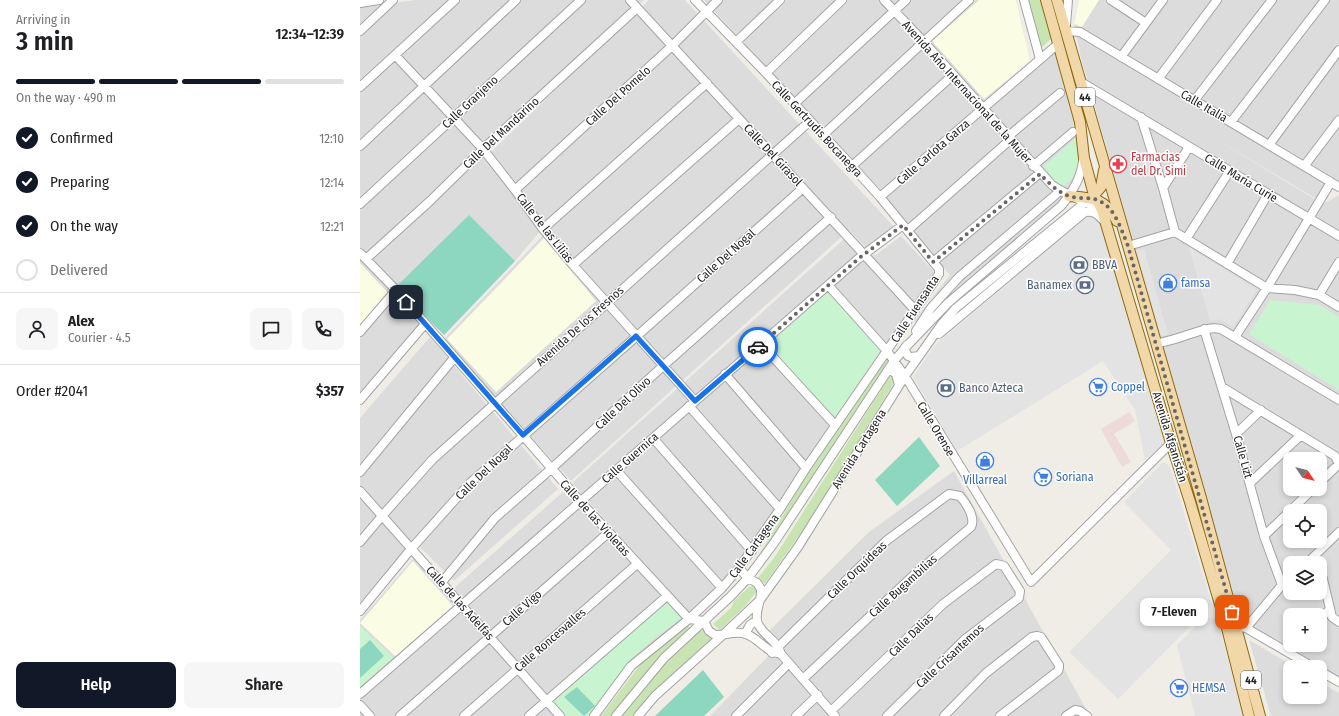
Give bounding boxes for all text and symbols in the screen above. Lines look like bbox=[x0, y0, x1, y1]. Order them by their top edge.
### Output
text: Arriving in bbox=[16, 12, 70, 27]
street label: Avenida Año Internacional de la Mujer bbox=[899, 18, 1035, 167]
text: 12:34–12:39 bbox=[275, 25, 344, 43]
text: 3 min bbox=[16, 26, 74, 57]
street label: Calle Del Pomelo bbox=[583, 63, 653, 129]
street label: Calle Granjeno bbox=[439, 73, 501, 131]
street label: Calle Gertrudis Bocanegra bbox=[769, 78, 865, 180]
street label: Calle Italia bbox=[1178, 87, 1230, 125]
road number: 44 bbox=[1075, 88, 1095, 106]
text: On the way · 490 m bbox=[16, 90, 116, 105]
street label: Calle Del Mandarino bbox=[460, 94, 542, 172]
street label: Calle Carlota Garza bbox=[894, 116, 972, 187]
street label: Calle Del Girasol bbox=[741, 121, 805, 189]
icon: check bbox=[16, 127, 38, 149]
text: Confirmed bbox=[50, 129, 113, 147]
text: 12:10 bbox=[319, 131, 344, 146]
place label: Farmacias del Dr. Simi bbox=[1131, 150, 1186, 178]
street label: Calle María Curie bbox=[1202, 151, 1280, 205]
pharmacy icon: Farmacias del Dr. Simi bbox=[1108, 154, 1128, 174]
icon: check bbox=[16, 171, 38, 193]
text: Preparing bbox=[50, 173, 109, 191]
text: 12:14 bbox=[320, 175, 344, 190]
street label: Calle de las Lilias bbox=[514, 190, 576, 266]
icon: check bbox=[16, 215, 38, 237]
text: On the way bbox=[50, 217, 118, 235]
text: 12:21 bbox=[320, 219, 344, 234]
street label: Calle Del Nogal bbox=[694, 226, 758, 286]
bank icon: BBVA bbox=[1069, 255, 1089, 275]
place label: BBVA bbox=[1092, 258, 1118, 272]
text: Delivered bbox=[50, 261, 108, 279]
street label: Calle Fuensanta bbox=[888, 273, 942, 345]
shop icon: famsa bbox=[1158, 273, 1178, 293]
bank icon: Banamex bbox=[1075, 275, 1095, 295]
place label: famsa bbox=[1181, 276, 1211, 290]
place label: Banamex bbox=[1027, 278, 1073, 292]
street label: Avenida De los Fresnos bbox=[533, 283, 627, 369]
pin bbox=[389, 285, 423, 319]
icon: home bbox=[395, 291, 417, 313]
button: person bbox=[16, 308, 58, 350]
button: chat bbox=[250, 308, 292, 350]
button: phone bbox=[302, 308, 344, 350]
text: Alex bbox=[68, 312, 95, 330]
courier bbox=[738, 327, 778, 367]
text: Courier · 4.5 bbox=[68, 330, 131, 345]
icon: car bbox=[747, 336, 769, 358]
street label: Calle Del Olivo bbox=[592, 374, 654, 432]
supermarket icon: Coppel bbox=[1088, 377, 1108, 397]
bank icon: Banco Azteca bbox=[936, 378, 956, 398]
place label: Coppel bbox=[1111, 380, 1145, 394]
place label: Banco Azteca bbox=[959, 381, 1024, 395]
text: Order #2041 bbox=[16, 382, 88, 400]
text: $357 bbox=[316, 382, 344, 400]
street label: Avenida Afganistán bbox=[1150, 390, 1190, 484]
street label: Calle Orense bbox=[914, 399, 958, 459]
street label: Avenida Cartagena bbox=[829, 407, 889, 491]
street label: Calle Guernica bbox=[599, 430, 661, 486]
street label: Calle Lizt bbox=[1230, 434, 1256, 480]
street label: Calle Del Nogal bbox=[453, 441, 515, 503]
shop icon: Villarreal bbox=[975, 451, 995, 471]
north arrow bbox=[1283, 452, 1327, 496]
map controls bbox=[1283, 452, 1327, 704]
supermarket icon: Soriana bbox=[1033, 467, 1053, 487]
place label: Soriana bbox=[1056, 470, 1094, 484]
place label: Villarreal bbox=[963, 473, 1007, 487]
street label: Calle de las Violetas bbox=[557, 477, 633, 559]
button: locate bbox=[1283, 504, 1327, 548]
street label: Calle Cartagena bbox=[726, 511, 782, 581]
street label: Calle Orquídeas bbox=[824, 538, 890, 602]
street label: Calle Bugambilias bbox=[866, 552, 940, 620]
button: layers bbox=[1283, 556, 1327, 600]
street label: Calle de las Adelfas bbox=[423, 563, 497, 643]
street label: Calle Vigo bbox=[499, 587, 545, 629]
pin bbox=[1215, 595, 1249, 629]
callout: 7-Eleven bbox=[1140, 598, 1208, 626]
icon: bag bbox=[1221, 601, 1243, 623]
text: 7-Eleven bbox=[1151, 604, 1197, 619]
street label: Calle Roncesvalles bbox=[512, 605, 588, 675]
button: + bbox=[1283, 608, 1327, 652]
street label: Calle Dalias bbox=[886, 610, 936, 660]
street label: Calle Crisantemos bbox=[913, 621, 987, 691]
button: − bbox=[1283, 660, 1327, 704]
button: Help bbox=[16, 662, 176, 708]
button: Share bbox=[184, 662, 344, 708]
road number: 44 bbox=[1241, 671, 1261, 689]
supermarket icon: HEMSA bbox=[1169, 678, 1189, 698]
place label: HEMSA bbox=[1192, 681, 1226, 695]

